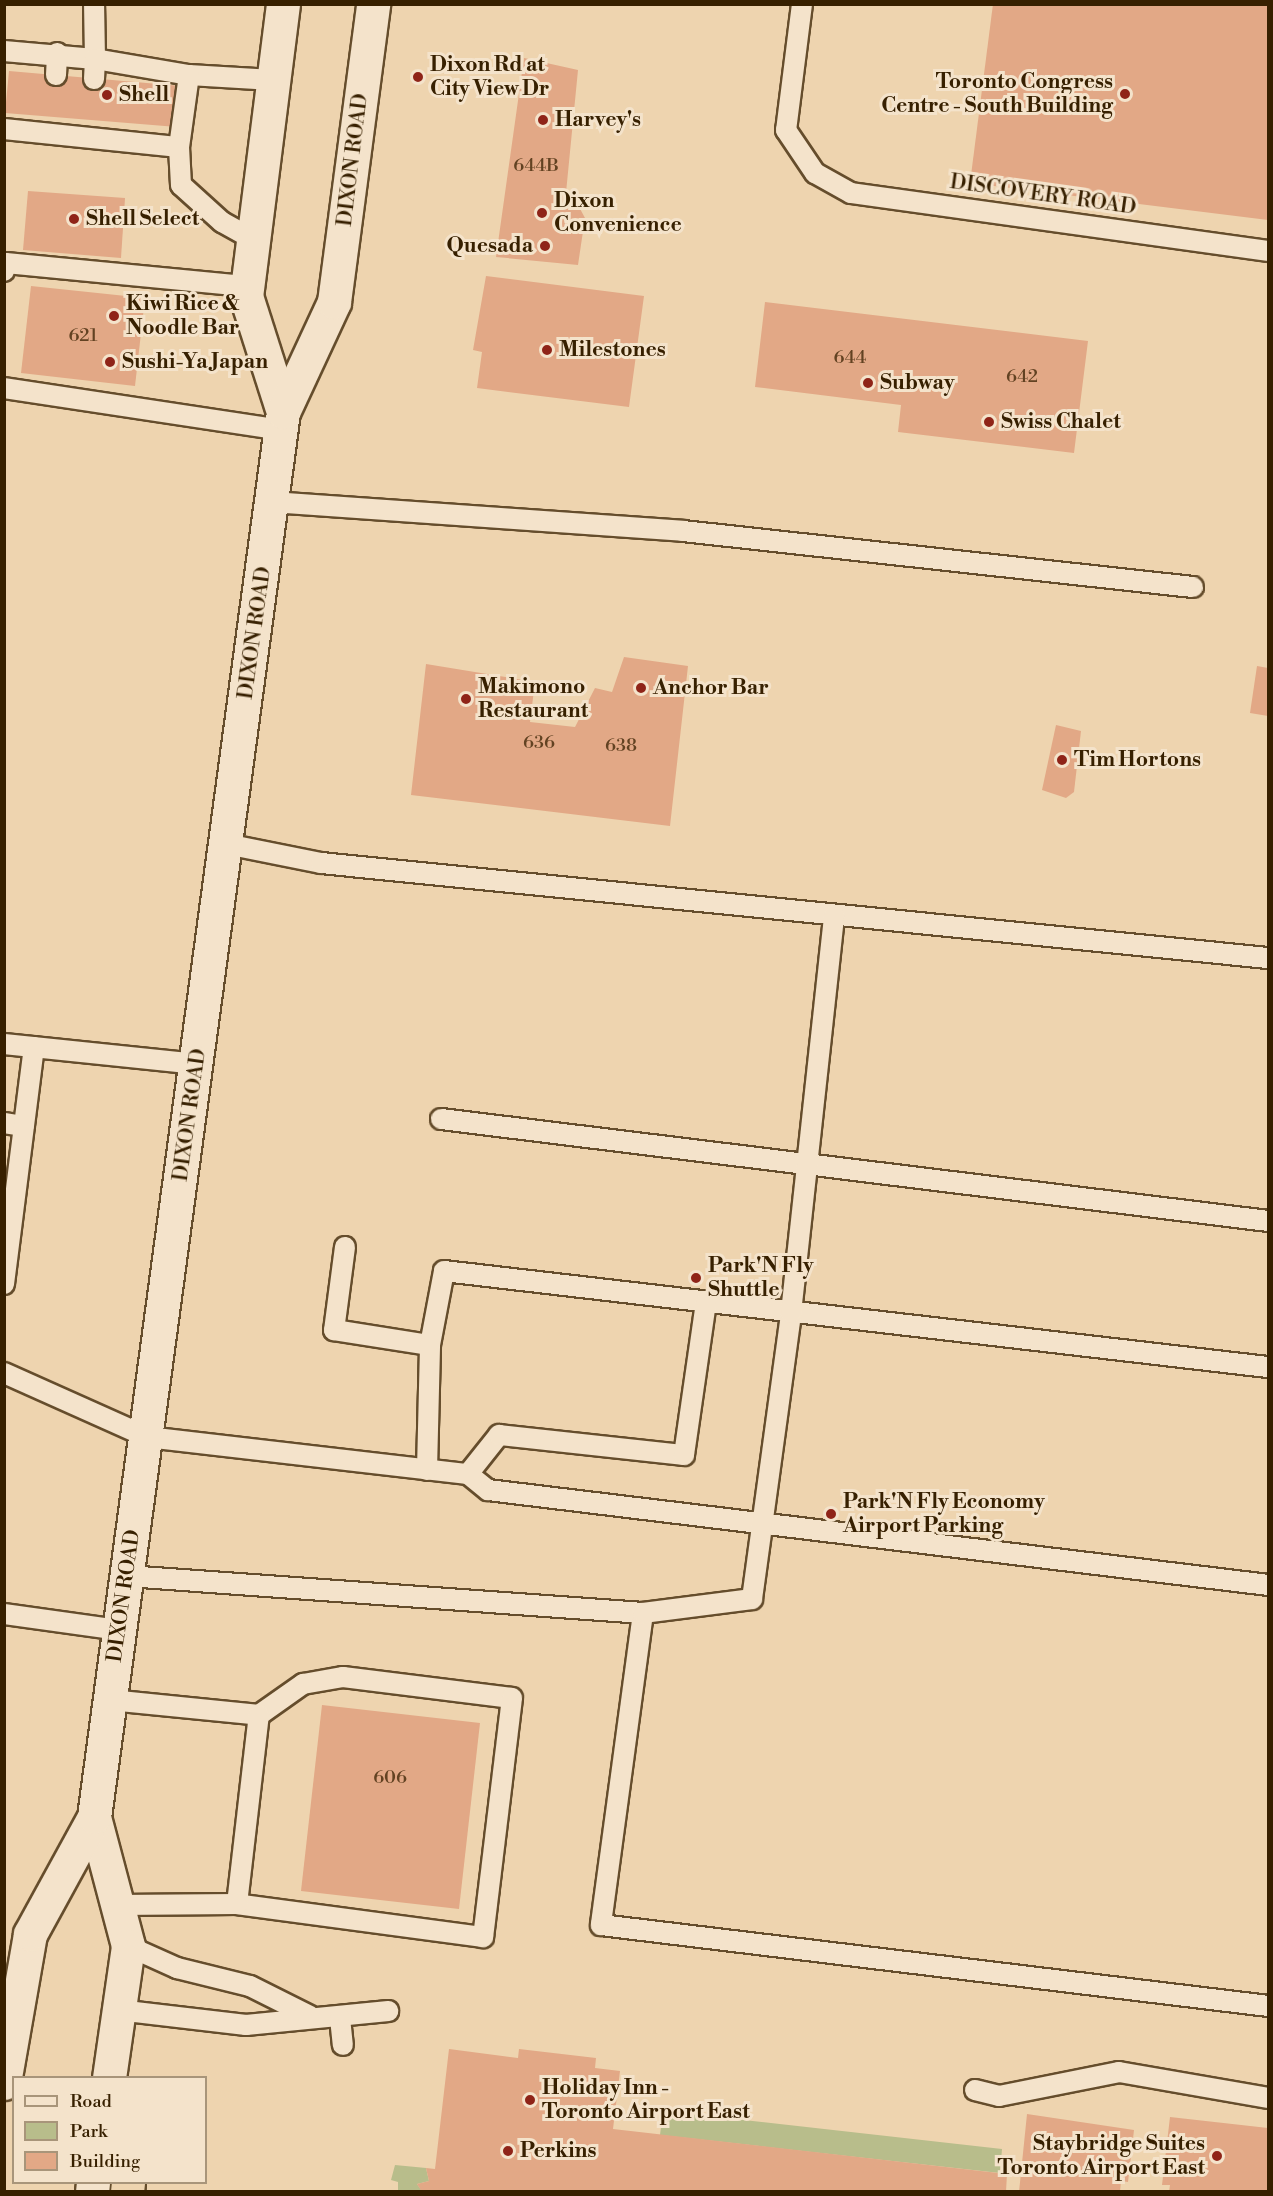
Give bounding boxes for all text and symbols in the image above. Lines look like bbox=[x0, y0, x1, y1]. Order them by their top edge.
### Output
place label: Dixon Rd at City View Dr bbox=[430, 52, 549, 102]
place label: Toronto Congress Centre - South Building bbox=[881, 69, 1113, 119]
marker: Dixon Rd at City View Dr bbox=[411, 70, 425, 84]
place label: Shell bbox=[119, 82, 169, 108]
marker: Toronto Congress Centre - South Building bbox=[1118, 87, 1132, 101]
marker: Shell bbox=[100, 88, 114, 102]
street label: DIXON ROAD bbox=[332, 92, 374, 228]
place label: Harvey's bbox=[555, 107, 641, 133]
marker: Harvey's bbox=[536, 113, 550, 127]
house number: 644B bbox=[513, 155, 559, 177]
street label: DISCOVERY ROAD bbox=[948, 169, 1138, 221]
place label: Dixon Convenience bbox=[554, 188, 682, 238]
place label: Shell Select bbox=[86, 206, 199, 232]
marker: Dixon Convenience bbox=[535, 206, 549, 220]
marker: Shell Select bbox=[67, 212, 81, 226]
place label: Quesada bbox=[447, 233, 533, 259]
marker: Quesada bbox=[538, 239, 552, 253]
place label: Kiwi Rice & Noodle Bar bbox=[126, 291, 240, 341]
marker: Kiwi Rice & Noodle Bar bbox=[107, 309, 121, 323]
house number: 621 bbox=[68, 325, 98, 347]
place label: Milestones bbox=[559, 337, 666, 363]
marker: Milestones bbox=[540, 343, 554, 357]
house number: 644 bbox=[833, 347, 867, 369]
place label: Sushi-Ya Japan bbox=[122, 349, 268, 375]
marker: Sushi-Ya Japan bbox=[103, 355, 117, 369]
house number: 642 bbox=[1006, 366, 1038, 388]
place label: Subway bbox=[880, 370, 954, 396]
marker: Subway bbox=[861, 376, 875, 390]
place label: Swiss Chalet bbox=[1001, 409, 1121, 435]
marker: Swiss Chalet bbox=[982, 415, 996, 429]
street label: DIXON ROAD bbox=[233, 565, 277, 701]
place label: Makimono Restaurant bbox=[478, 674, 588, 724]
place label: Anchor Bar bbox=[653, 675, 769, 701]
marker: Anchor Bar bbox=[634, 681, 648, 695]
marker: Makimono Restaurant bbox=[459, 692, 473, 706]
house number: 636 bbox=[523, 732, 555, 754]
house number: 638 bbox=[605, 735, 637, 757]
place label: Tim Hortons bbox=[1074, 747, 1201, 773]
marker: Tim Hortons bbox=[1055, 753, 1069, 767]
street label: DIXON ROAD bbox=[168, 1047, 212, 1183]
place label: Park'N Fly Shuttle bbox=[708, 1253, 814, 1303]
marker: Park'N Fly Shuttle bbox=[689, 1271, 703, 1285]
place label: Park'N Fly Economy Airport Parking bbox=[843, 1489, 1045, 1539]
marker: Park'N Fly Economy Airport Parking bbox=[824, 1507, 838, 1521]
street label: DIXON ROAD bbox=[102, 1528, 146, 1664]
house number: 606 bbox=[373, 1767, 407, 1789]
place label: Holiday Inn - Toronto Airport East bbox=[542, 2075, 750, 2125]
legend bbox=[12, 2076, 207, 2184]
text: Road bbox=[70, 2090, 112, 2113]
marker: Holiday Inn - Toronto Airport East bbox=[523, 2093, 537, 2107]
text: Park bbox=[70, 2120, 107, 2143]
place label: Staybridge Suites Toronto Airport East bbox=[997, 2131, 1205, 2181]
place label: Perkins bbox=[520, 2138, 597, 2164]
marker: Perkins bbox=[501, 2144, 515, 2158]
marker: Staybridge Suites Toronto Airport East bbox=[1210, 2149, 1224, 2163]
text: Building bbox=[70, 2150, 140, 2173]

